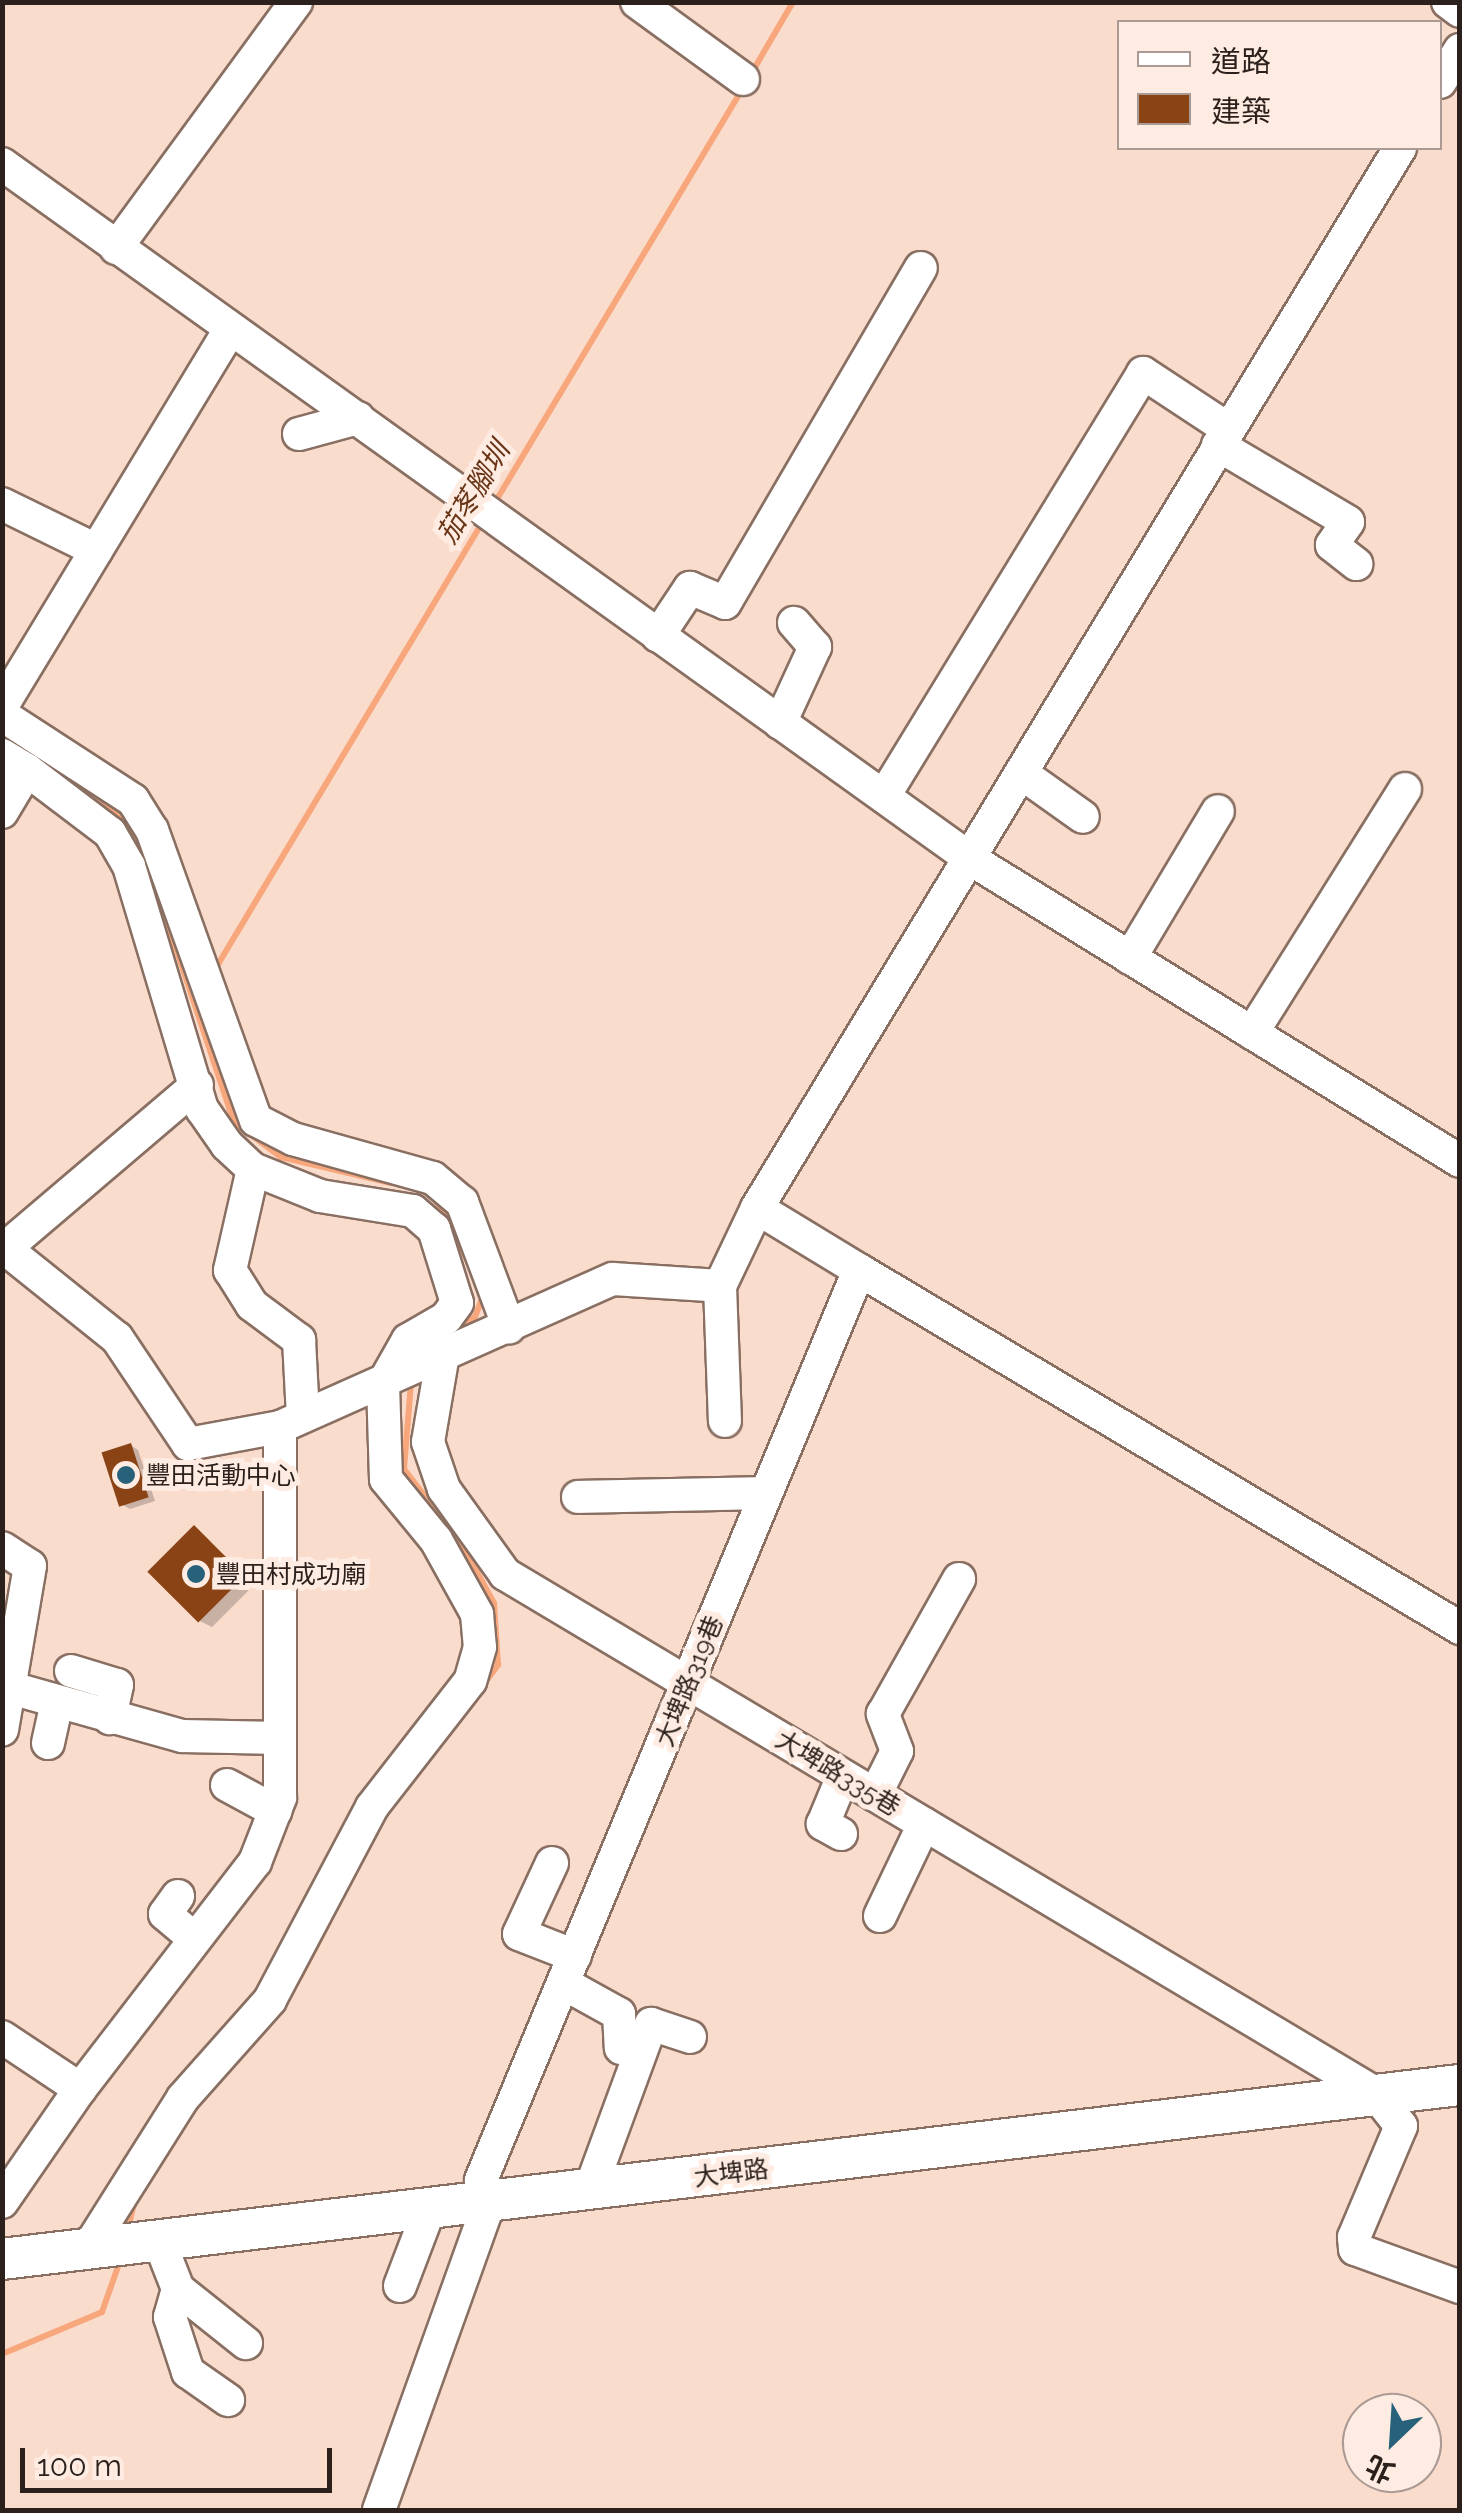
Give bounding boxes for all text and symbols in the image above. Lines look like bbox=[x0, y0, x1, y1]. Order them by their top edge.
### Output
legend bbox=[1117, 20, 1442, 150]
text: 道路 bbox=[1211, 44, 1271, 79]
text: 建築 bbox=[1211, 94, 1271, 129]
water label: 茄苳腳圳 bbox=[431, 436, 517, 550]
place label: 豐田活動中心 bbox=[146, 1460, 296, 1490]
marker: 豐田活動中心 bbox=[115, 1464, 137, 1486]
place label: 豐田村成功廟 bbox=[216, 1559, 366, 1589]
marker: 豐田村成功廟 bbox=[185, 1563, 207, 1585]
street label: 大埤路319巷 bbox=[649, 1611, 729, 1751]
street label: 大埤路335巷 bbox=[770, 1724, 906, 1822]
street label: 大埤路 bbox=[692, 2154, 770, 2192]
north arrow bbox=[1342, 2393, 1442, 2493]
scale bar bbox=[25, 2428, 338, 2490]
text: 100 m bbox=[37, 2448, 122, 2483]
text: 北 bbox=[1360, 2448, 1400, 2490]

